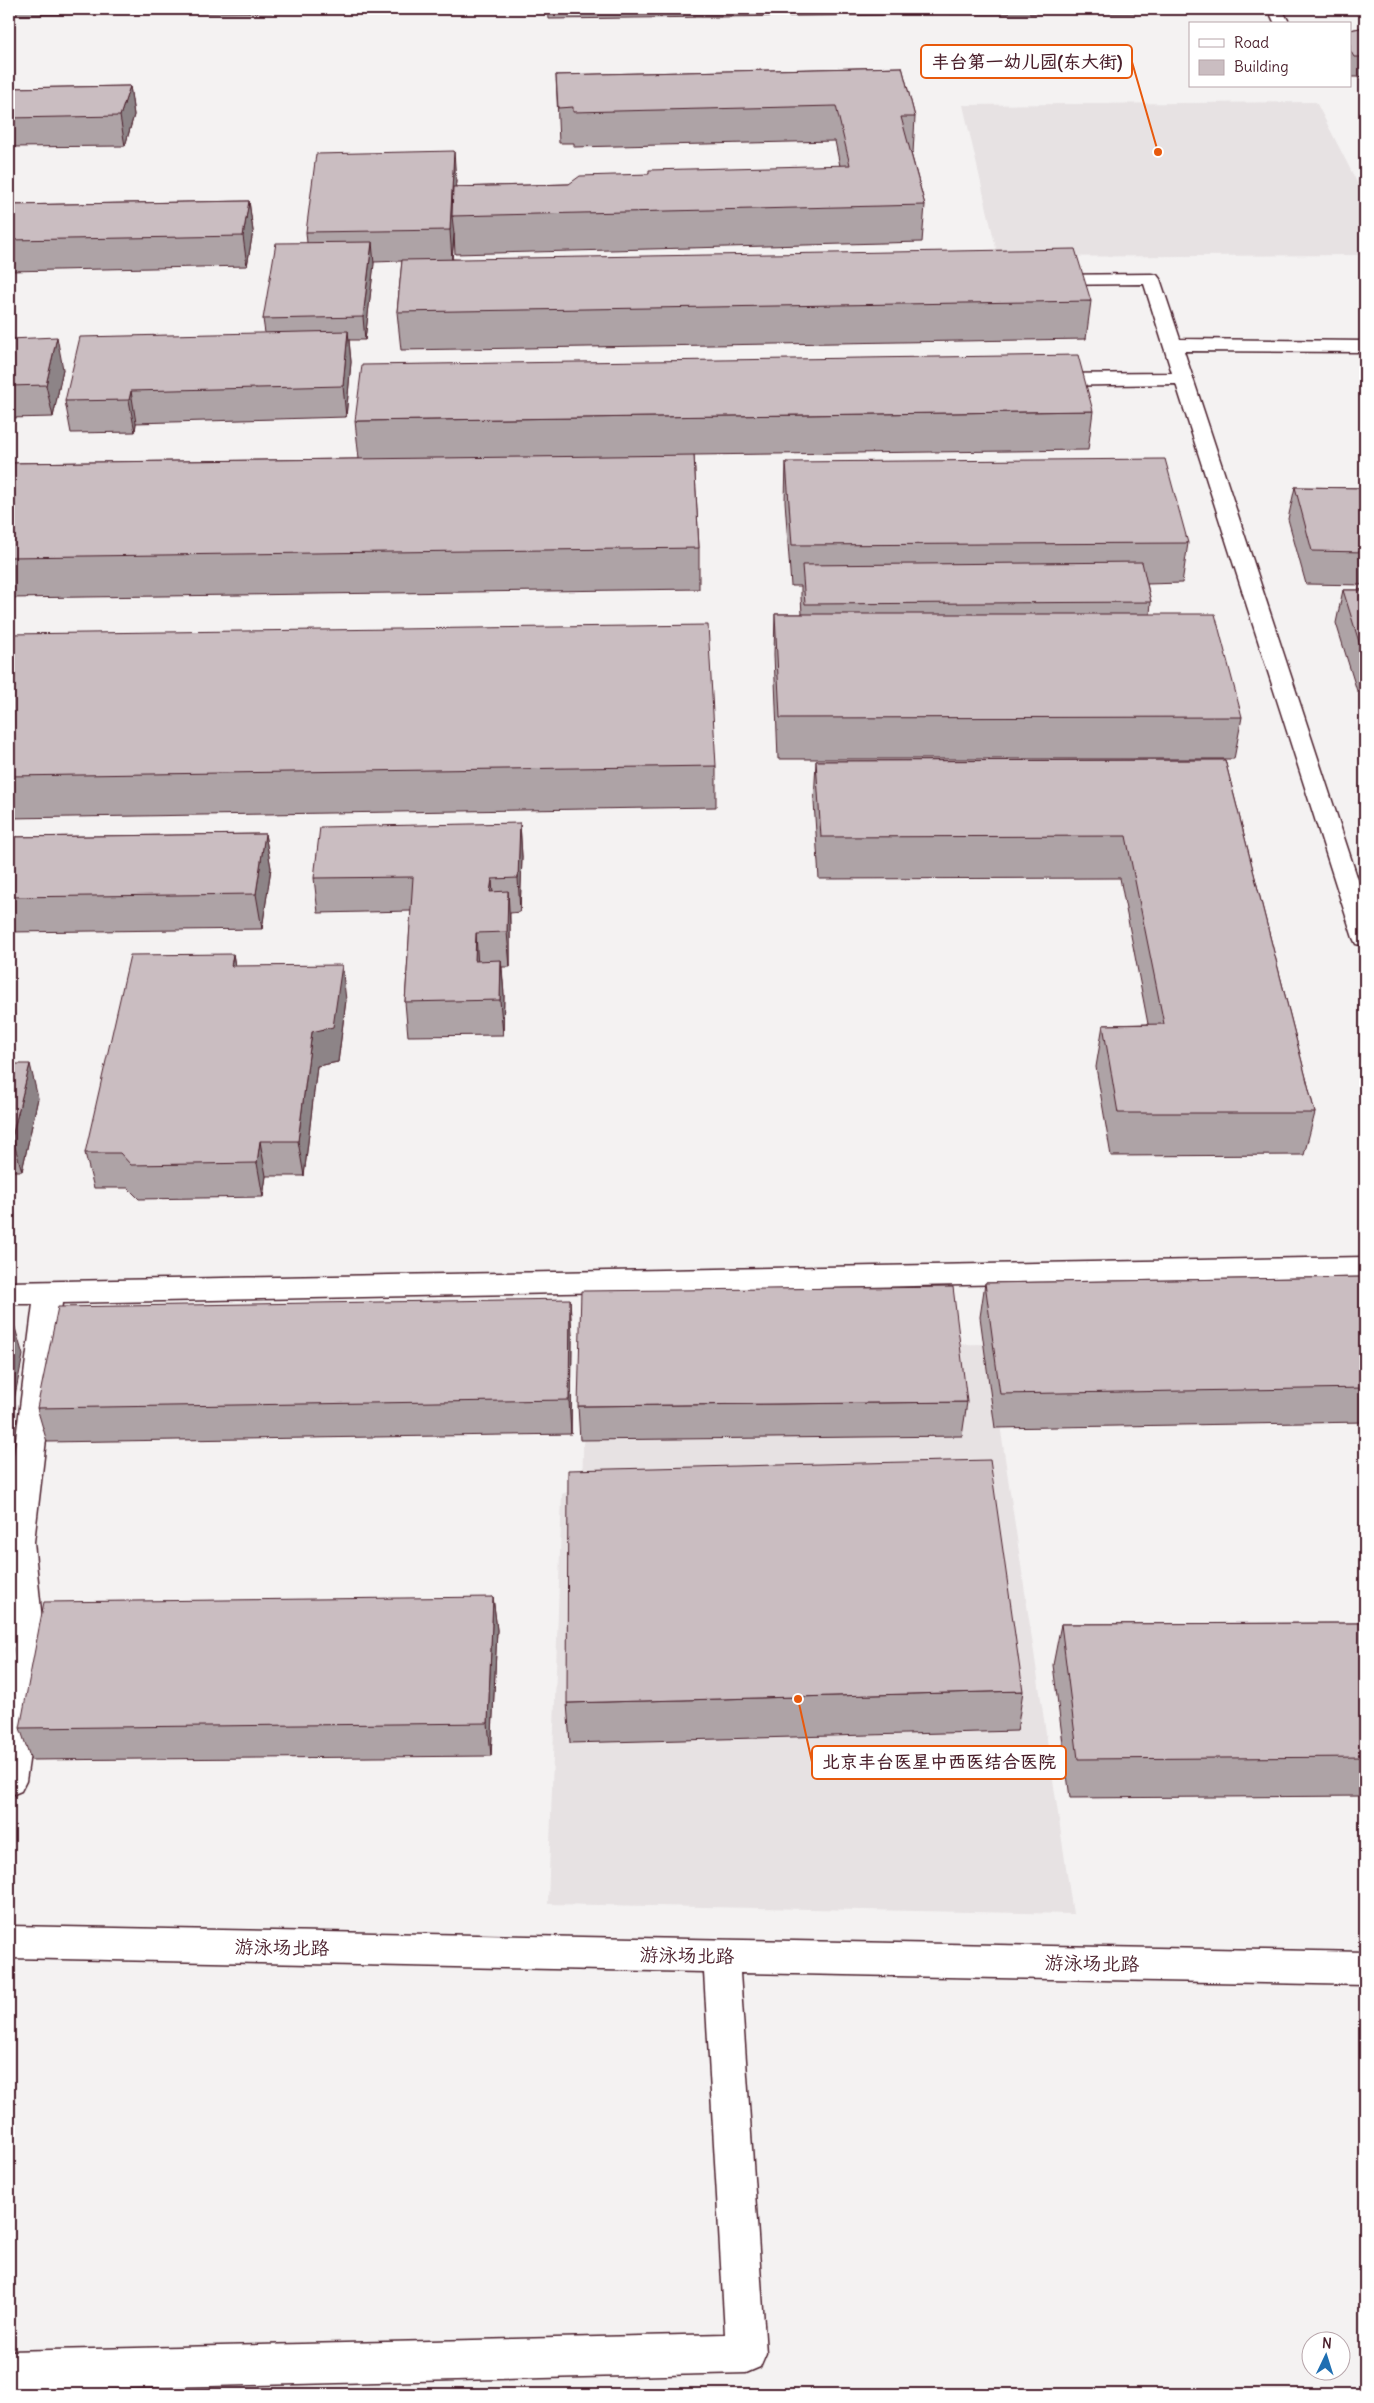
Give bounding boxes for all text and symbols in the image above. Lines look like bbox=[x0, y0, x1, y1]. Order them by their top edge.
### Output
legend bbox=[1189, 22, 1352, 88]
text: Road bbox=[1234, 33, 1269, 52]
callout: 丰台第一幼儿园(东大街) bbox=[921, 45, 1132, 78]
text: 丰台第一幼儿园(东大街) bbox=[932, 50, 1122, 73]
text: Building bbox=[1234, 57, 1289, 76]
callout: 北京丰台医星中西医结合医院 bbox=[812, 1746, 1066, 1779]
text: 北京丰台医星中西医结合医院 bbox=[822, 1750, 1056, 1773]
street label: 游泳场北路 bbox=[234, 1934, 330, 1960]
street label: 游泳场北路 bbox=[639, 1942, 735, 1968]
street label: 游泳场北路 bbox=[1044, 1950, 1140, 1976]
north arrow bbox=[1302, 2330, 1352, 2380]
text: N bbox=[1321, 2334, 1332, 2352]

